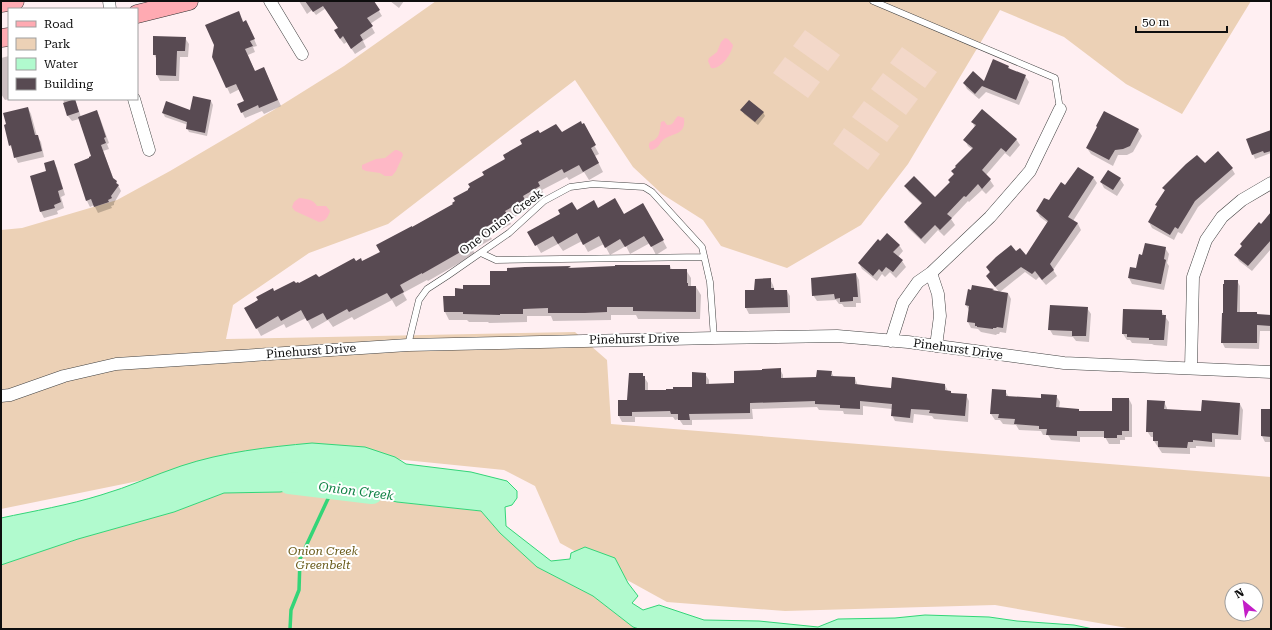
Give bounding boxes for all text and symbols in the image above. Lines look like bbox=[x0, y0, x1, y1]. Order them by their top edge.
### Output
legend bbox=[8, 8, 138, 100]
scale bar bbox=[1136, 8, 1227, 34]
text: 50 m bbox=[1142, 15, 1169, 29]
text: Road bbox=[44, 17, 74, 31]
text: Park bbox=[44, 37, 71, 51]
text: Water bbox=[44, 57, 78, 71]
text: Building bbox=[44, 77, 93, 91]
street label: One Onion Creek bbox=[457, 186, 546, 258]
street label: Pinehurst Drive bbox=[589, 331, 680, 347]
street label: Pinehurst Drive bbox=[912, 336, 1004, 362]
street label: Pinehurst Drive bbox=[265, 341, 357, 361]
water label: Onion Creek bbox=[318, 479, 395, 503]
park label: Onion Creek Greenbelt bbox=[288, 544, 358, 572]
north arrow bbox=[1224, 582, 1264, 622]
text: N bbox=[1233, 586, 1247, 601]

